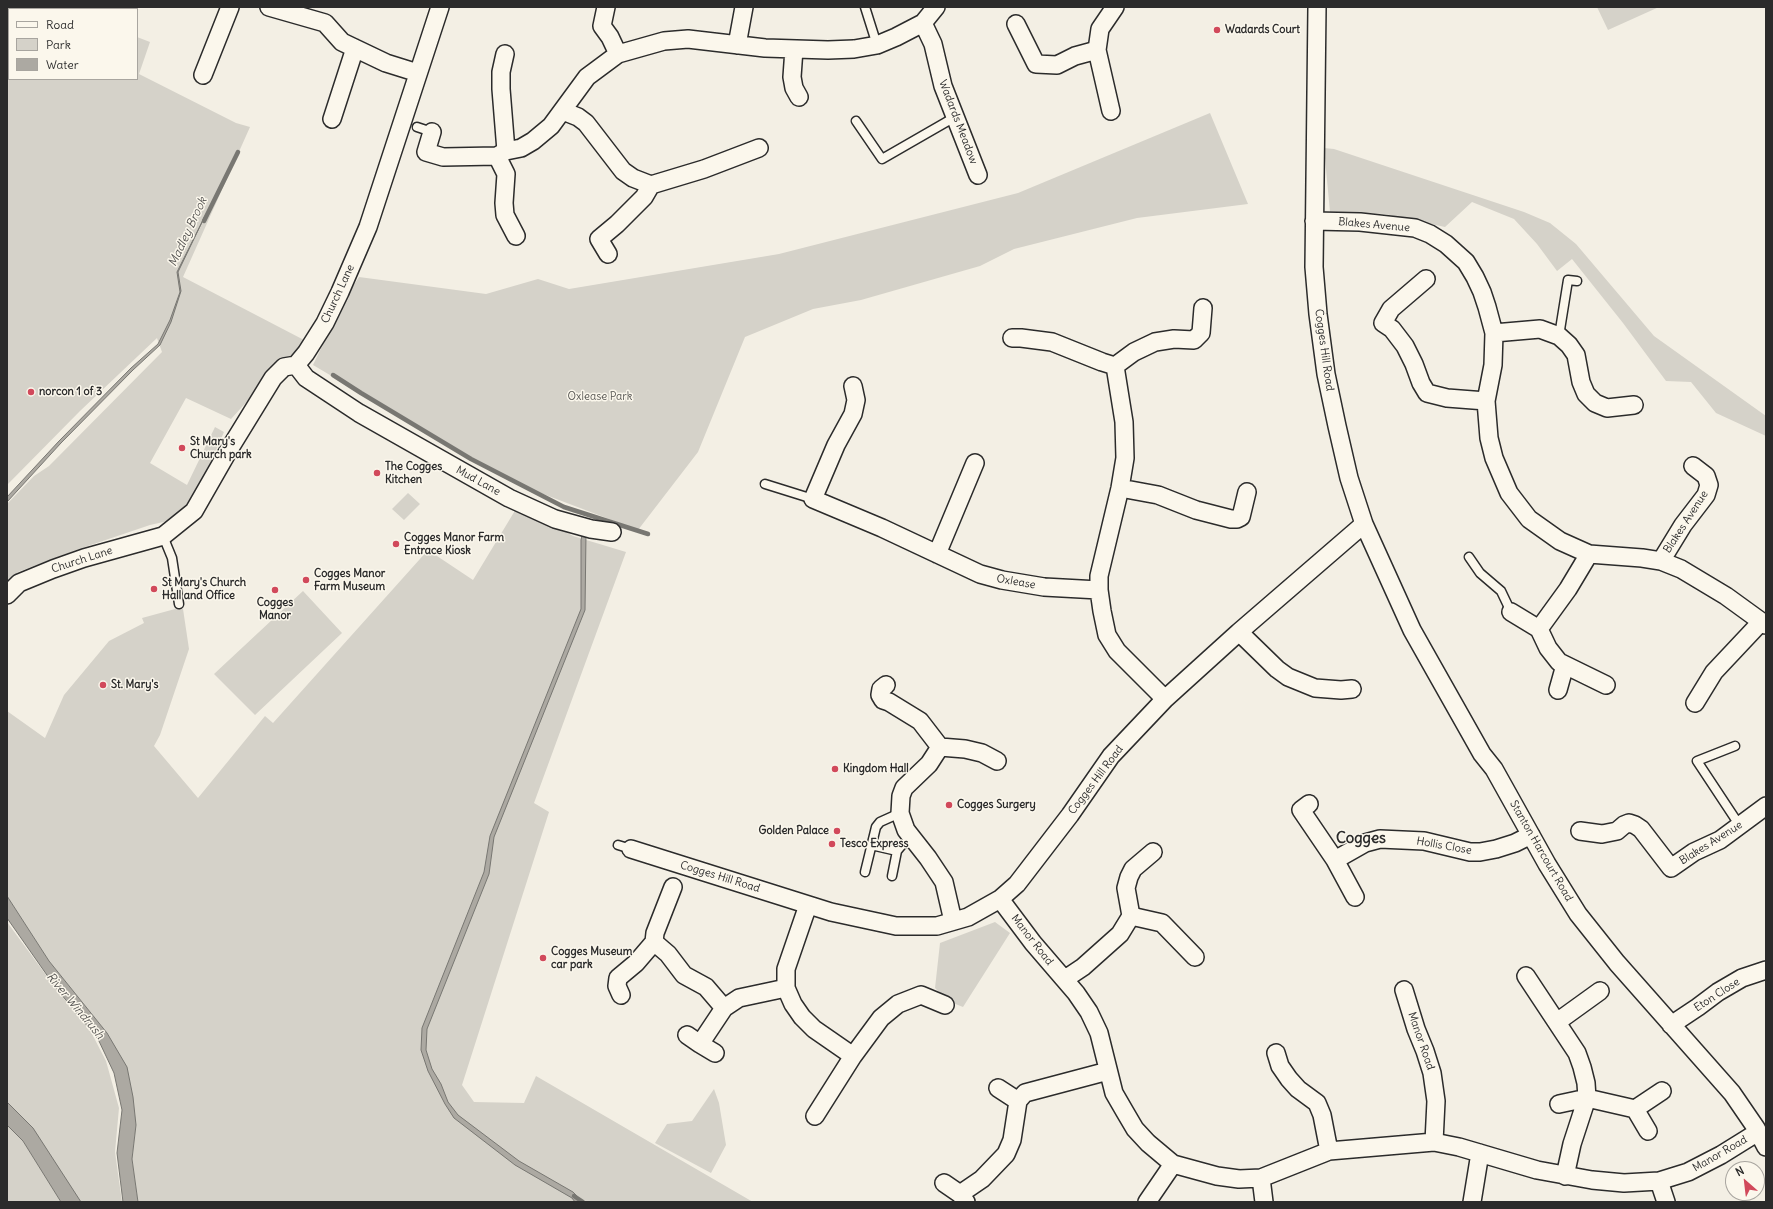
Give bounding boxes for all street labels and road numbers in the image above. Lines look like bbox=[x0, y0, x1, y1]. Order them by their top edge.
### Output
street label: Wadards Meadow bbox=[936, 78, 980, 166]
street label: Blakes Avenue bbox=[1338, 215, 1410, 235]
street label: Church Lane bbox=[319, 262, 357, 326]
street label: Cogges Hill Road bbox=[1312, 308, 1336, 392]
street label: Mud Lane bbox=[453, 463, 503, 499]
street label: Blakes Avenue bbox=[1661, 488, 1711, 556]
street label: Church Lane bbox=[50, 544, 114, 576]
street label: Oxlease bbox=[995, 572, 1037, 592]
street label: Cogges Hill Road bbox=[1066, 743, 1126, 817]
street label: Stanton Harcourt Road bbox=[1507, 798, 1575, 904]
street label: Blakes Avenue bbox=[1677, 818, 1745, 868]
street label: Hollis Close bbox=[1415, 835, 1473, 857]
street label: Cogges Hill Road bbox=[678, 859, 762, 895]
street label: Manor Road bbox=[1008, 912, 1056, 968]
street label: Eton Close bbox=[1692, 975, 1742, 1015]
street label: Manor Road bbox=[1405, 1010, 1437, 1072]
street label: Manor Road bbox=[1690, 1133, 1750, 1175]

